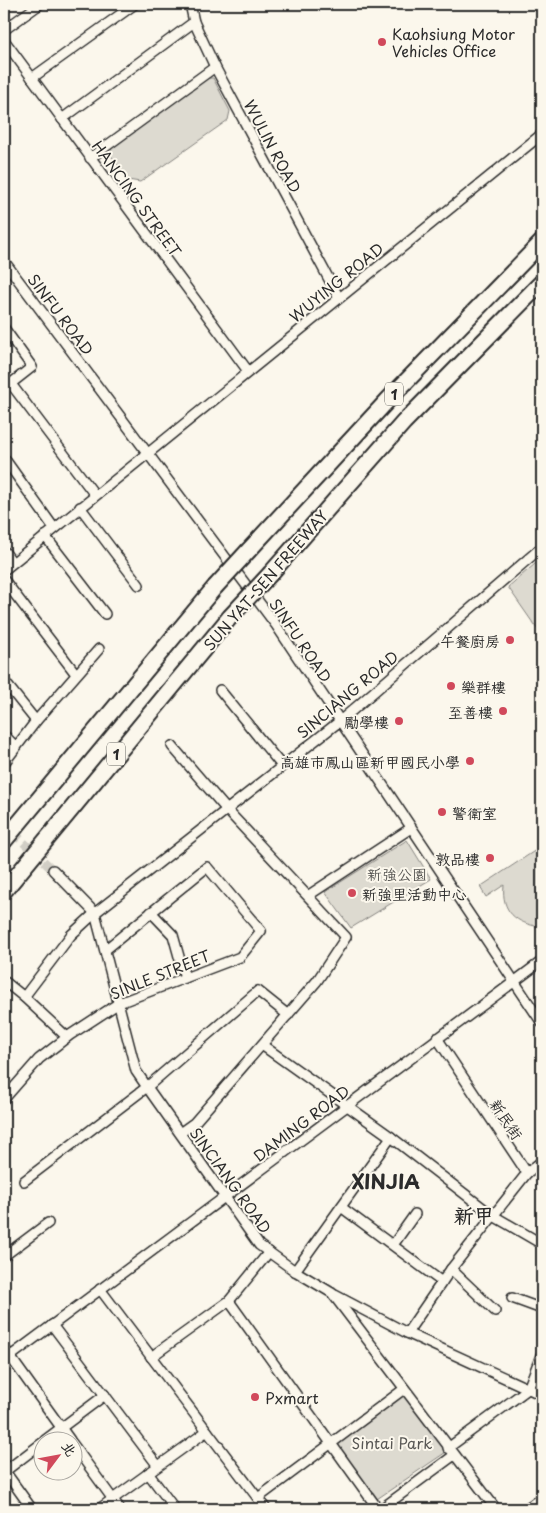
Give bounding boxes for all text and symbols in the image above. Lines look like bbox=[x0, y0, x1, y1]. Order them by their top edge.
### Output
place label: Kaohsiung Motor Vehicles Office bbox=[392, 22, 515, 62]
marker: Kaohsiung Motor Vehicles Office bbox=[376, 36, 388, 48]
street label: WULIN ROAD bbox=[239, 95, 307, 197]
street label: HANCING STREET bbox=[87, 135, 188, 262]
street label: WUYING ROAD bbox=[284, 237, 388, 327]
street label: SINFU ROAD bbox=[23, 268, 99, 360]
road number: 1 bbox=[385, 382, 403, 406]
street label: SUN YAT-SEN FREEWAY bbox=[197, 505, 333, 655]
street label: SINFU ROAD bbox=[264, 593, 338, 687]
place label: 午餐廚房 bbox=[440, 629, 500, 652]
marker: 午餐廚房 bbox=[504, 634, 516, 646]
street label: SINCIANG ROAD bbox=[291, 645, 403, 743]
place label: 樂群樓 bbox=[461, 675, 506, 698]
marker: 樂群樓 bbox=[445, 680, 457, 692]
place label: 至善樓 bbox=[448, 700, 493, 723]
marker: 至善樓 bbox=[497, 705, 509, 717]
place label: 勵學樓 bbox=[344, 710, 389, 733]
marker: 勵學樓 bbox=[393, 715, 405, 727]
road number: 1 bbox=[107, 742, 125, 766]
place label: 高雄市鳳山區新甲國民小學 bbox=[280, 750, 460, 773]
marker: 高雄市鳳山區新甲國民小學 bbox=[464, 755, 476, 767]
place label: 警衛室 bbox=[452, 801, 497, 824]
marker: 警衛室 bbox=[436, 806, 448, 818]
place label: 敦品樓 bbox=[435, 847, 480, 870]
marker: 敦品樓 bbox=[484, 852, 496, 864]
park label: 新強公園 bbox=[367, 862, 427, 885]
place label: 新強里活動中心 bbox=[362, 882, 467, 905]
marker: 新強里活動中心 bbox=[346, 887, 358, 899]
street label: SINLE STREET bbox=[107, 943, 214, 1005]
street label: DAMING ROAD bbox=[248, 1079, 354, 1167]
street label: 新民街 bbox=[485, 1094, 529, 1144]
street label: SINCIANG ROAD bbox=[185, 1122, 277, 1238]
district label: XINJIA bbox=[352, 1166, 420, 1196]
district label: 新甲 bbox=[454, 1200, 494, 1230]
place label: Pxmart bbox=[265, 1386, 319, 1409]
marker: Pxmart bbox=[249, 1391, 261, 1403]
north arrow bbox=[32, 1430, 82, 1480]
park label: Sintai Park bbox=[352, 1431, 432, 1454]
text: 北 bbox=[57, 1437, 82, 1460]

